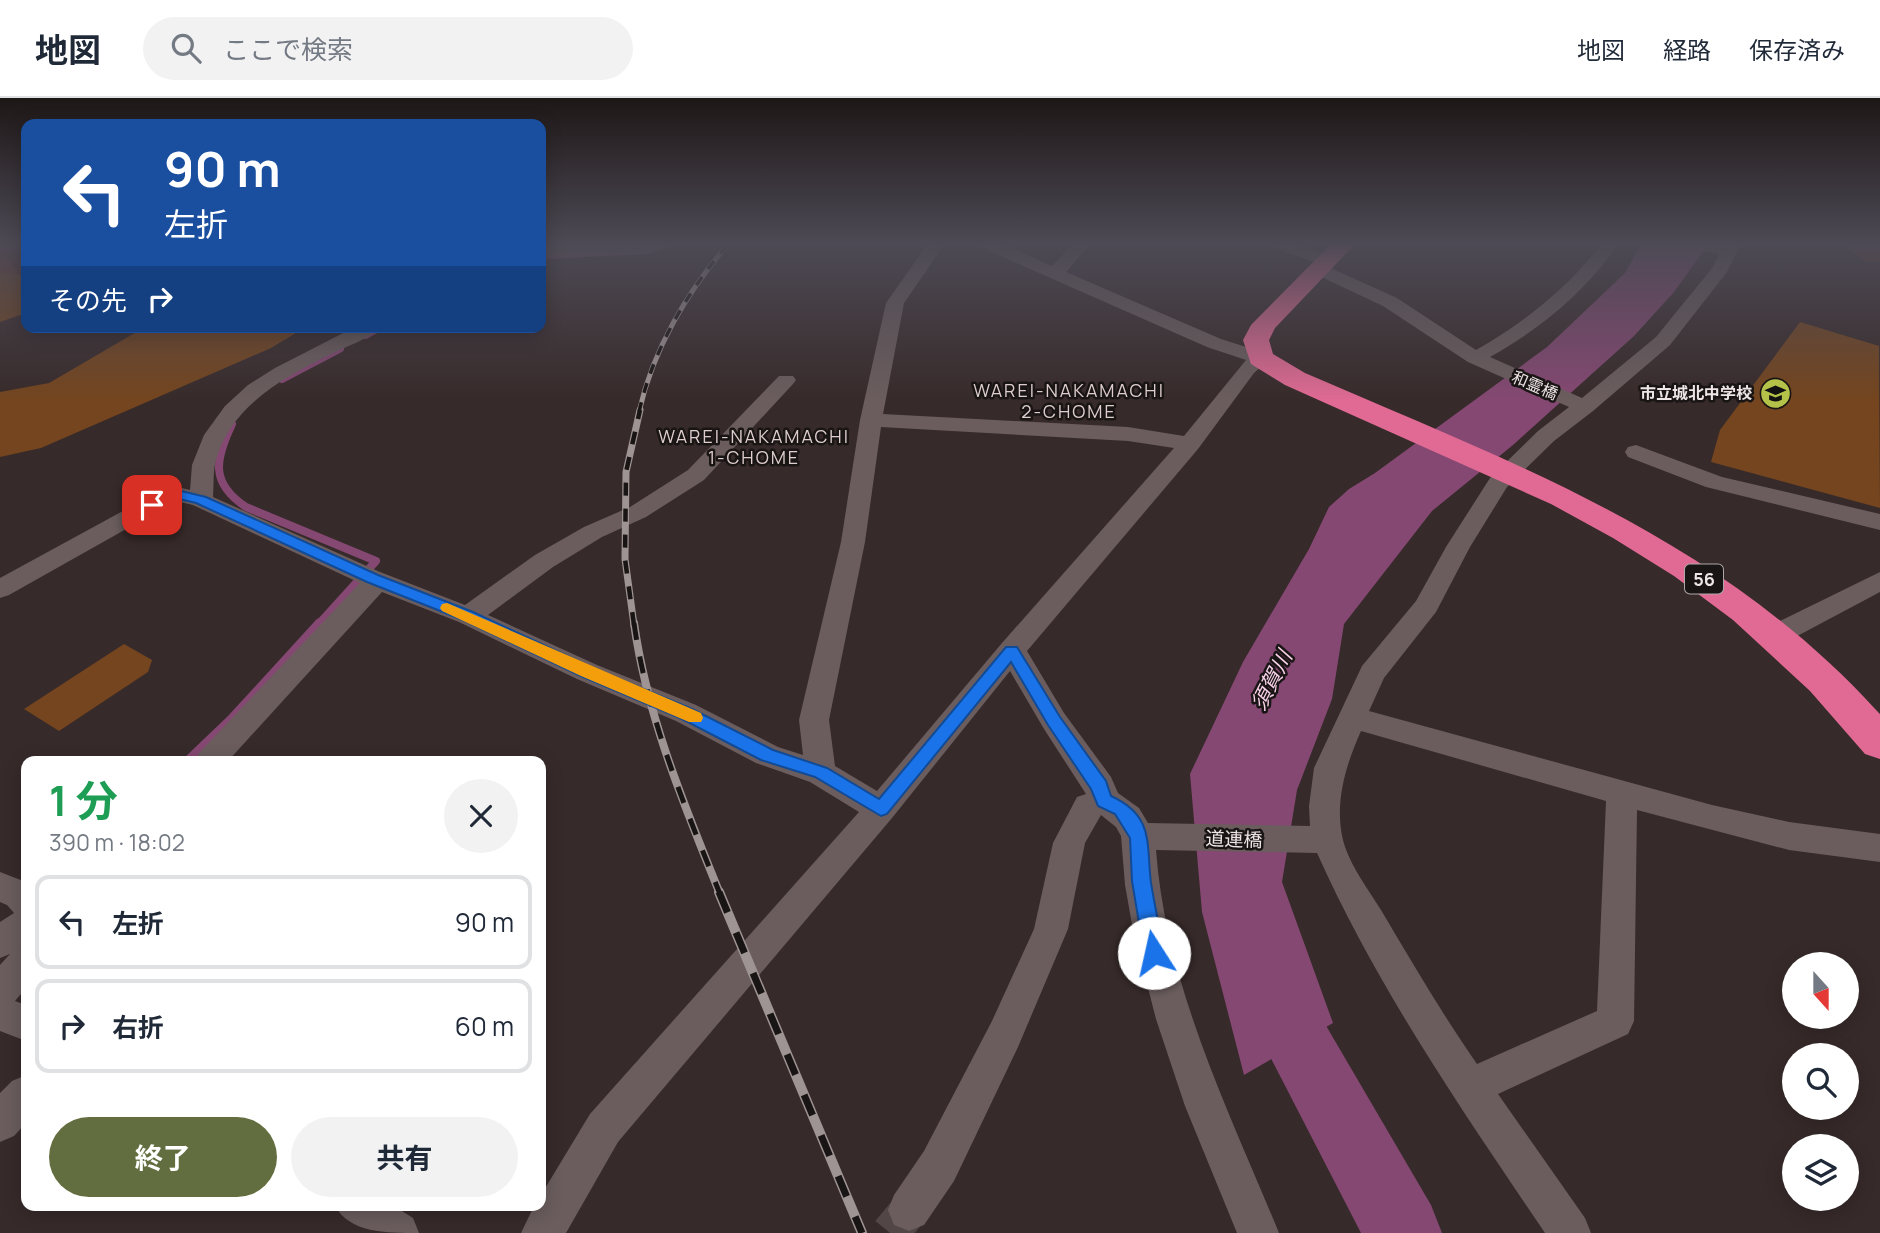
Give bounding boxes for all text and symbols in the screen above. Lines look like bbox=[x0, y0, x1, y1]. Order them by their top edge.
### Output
search box bbox=[143, 17, 633, 80]
text: 地図 bbox=[35, 27, 101, 72]
icon: search bbox=[167, 29, 205, 67]
text: ここで検索 bbox=[223, 31, 353, 67]
text: 地図 bbox=[1577, 33, 1625, 66]
text: 経路 bbox=[1663, 33, 1711, 66]
text: 保存済み bbox=[1749, 33, 1845, 66]
text: 90 m bbox=[164, 135, 281, 202]
icon: left bbox=[49, 147, 140, 238]
text: 左折 bbox=[164, 202, 228, 246]
icon: right bbox=[141, 280, 179, 318]
text: その先 bbox=[49, 282, 127, 318]
street label: 和霊橋 bbox=[1509, 365, 1561, 405]
school or university icon: 市立城北中学校 bbox=[1758, 376, 1792, 410]
district label: WAREI-NAKAMACHI 2-CHOME bbox=[973, 378, 1165, 423]
place label: 市立城北中学校 bbox=[1640, 382, 1752, 404]
district label: WAREI-NAKAMACHI 1-CHOME bbox=[658, 424, 850, 469]
pin bbox=[122, 475, 182, 535]
icon: arrive bbox=[133, 486, 171, 524]
road number: 56 bbox=[1685, 564, 1723, 593]
water label: 須賀川 bbox=[1244, 644, 1299, 714]
text: 1 分 bbox=[49, 771, 118, 829]
button: close bbox=[444, 779, 518, 853]
street label: 道連橋 bbox=[1205, 825, 1263, 853]
text: 390 m · 18:02 bbox=[49, 826, 185, 858]
icon: left bbox=[53, 903, 91, 941]
text: 90 m bbox=[455, 904, 514, 940]
text: 左折 bbox=[112, 905, 164, 941]
position arrow bbox=[1117, 916, 1191, 990]
north arrow bbox=[1782, 952, 1858, 1029]
map controls bbox=[1782, 952, 1859, 1211]
icon: right bbox=[53, 1007, 91, 1045]
text: 60 m bbox=[455, 1008, 514, 1044]
text: 右折 bbox=[112, 1009, 164, 1045]
button: search bbox=[1782, 1043, 1859, 1120]
button: 終了 bbox=[49, 1117, 277, 1197]
button: 共有 bbox=[291, 1117, 518, 1197]
button: layers bbox=[1782, 1134, 1859, 1211]

